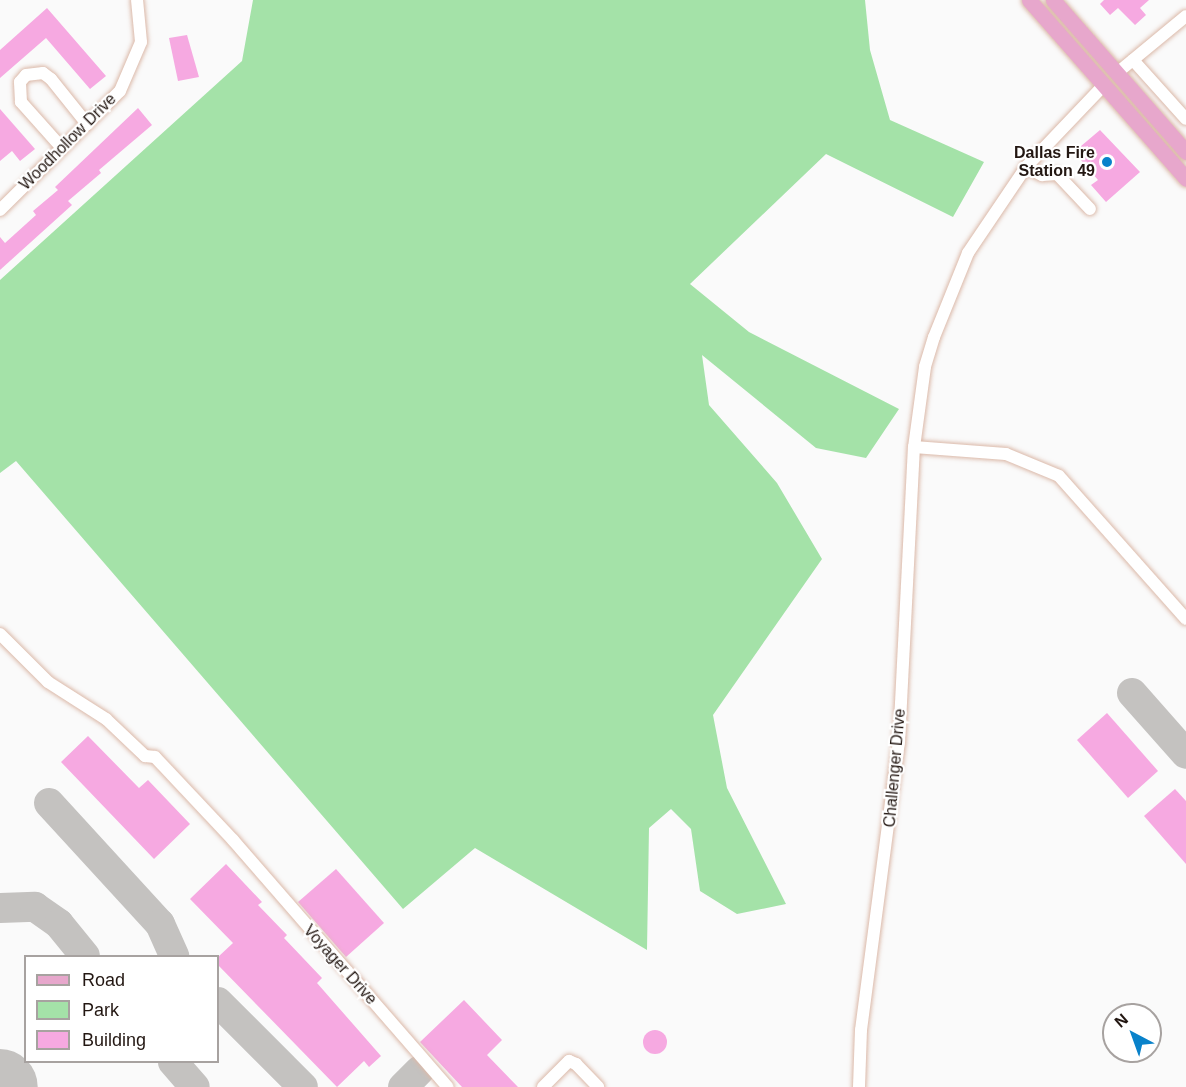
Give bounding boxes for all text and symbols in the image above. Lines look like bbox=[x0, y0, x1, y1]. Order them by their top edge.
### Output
street label: Woodhollow Drive bbox=[16, 90, 120, 194]
place label: Dallas Fire Station 49 bbox=[1014, 143, 1095, 181]
marker: Dallas Fire Station 49 bbox=[1100, 155, 1114, 169]
street label: Challenger Drive bbox=[880, 708, 910, 828]
street label: Voyager Drive bbox=[299, 921, 381, 1009]
legend bbox=[24, 955, 219, 1063]
text: Road bbox=[82, 970, 125, 990]
text: Park bbox=[82, 1000, 119, 1020]
north arrow bbox=[1102, 1003, 1162, 1063]
text: N bbox=[1111, 1010, 1131, 1031]
text: Building bbox=[82, 1030, 146, 1050]

